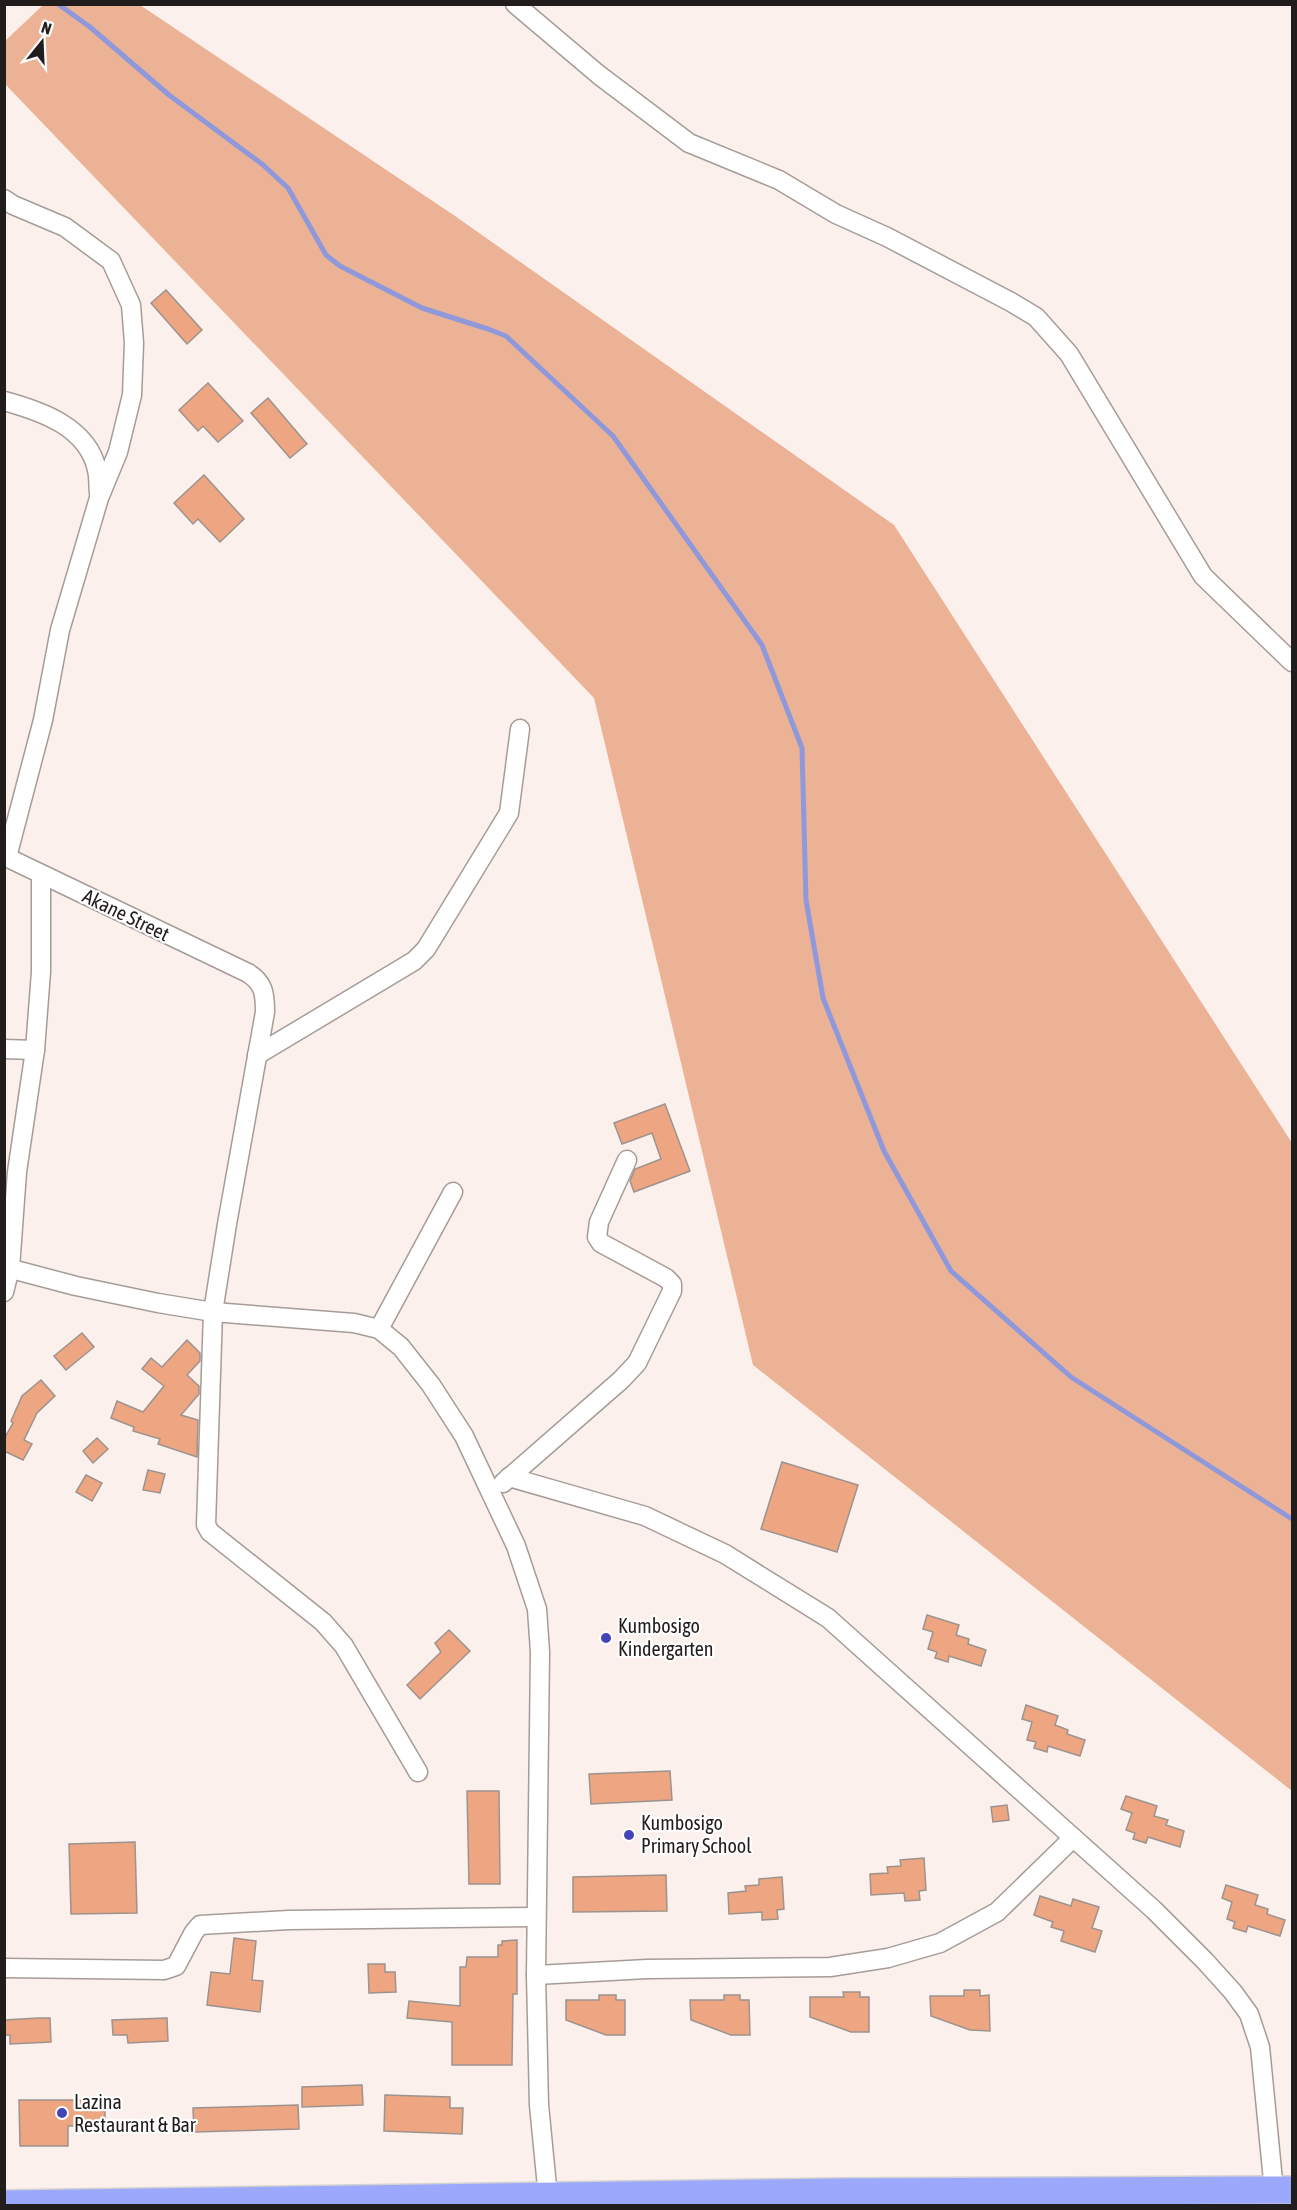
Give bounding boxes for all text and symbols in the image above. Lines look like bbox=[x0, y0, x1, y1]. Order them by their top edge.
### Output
north arrow bbox=[12, 12, 72, 72]
text: N bbox=[39, 18, 54, 38]
street label: Akane Street bbox=[79, 884, 173, 945]
place label: Kumbosigo Kindergarten bbox=[618, 1614, 714, 1660]
marker: Kumbosigo Kindergarten bbox=[599, 1631, 613, 1645]
place label: Kumbosigo Primary School bbox=[641, 1811, 752, 1857]
marker: Kumbosigo Primary School bbox=[622, 1828, 636, 1842]
place label: Lazina Restaurant & Bar bbox=[74, 2090, 197, 2136]
marker: Lazina Restaurant & Bar bbox=[55, 2106, 69, 2120]

